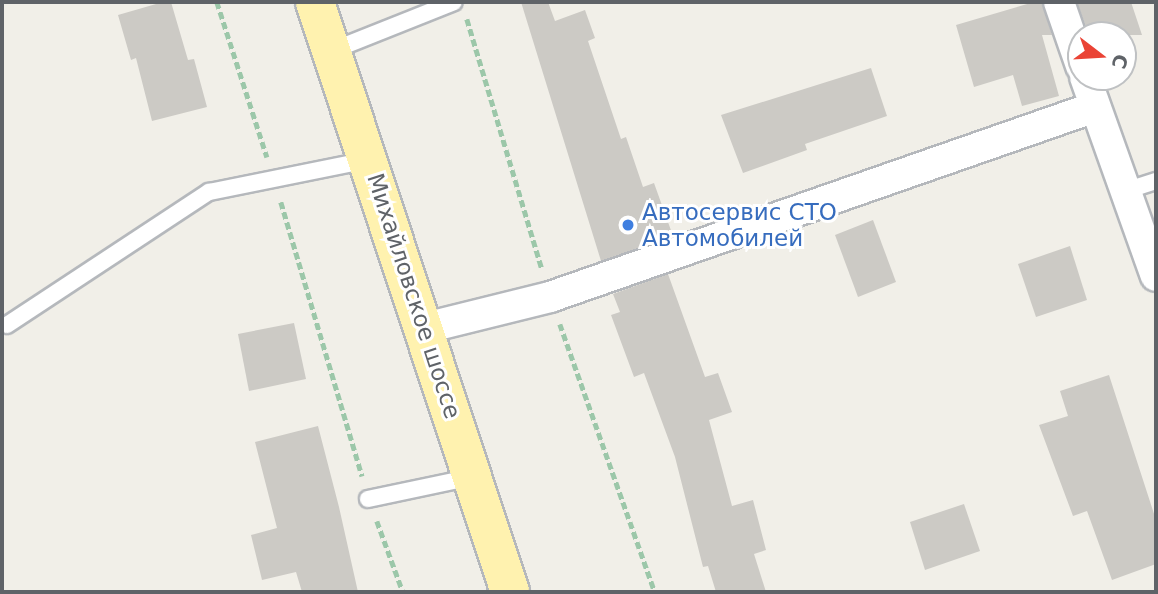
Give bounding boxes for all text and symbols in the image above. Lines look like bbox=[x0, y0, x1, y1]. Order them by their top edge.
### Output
north arrow bbox=[1067, 21, 1137, 91]
text: С bbox=[1108, 52, 1133, 71]
street label: Михайловское шоссе bbox=[361, 170, 467, 422]
place label: Автосервис СТО Автомобилей bbox=[642, 198, 837, 252]
marker: Автосервис СТО Автомобилей bbox=[620, 217, 636, 233]

